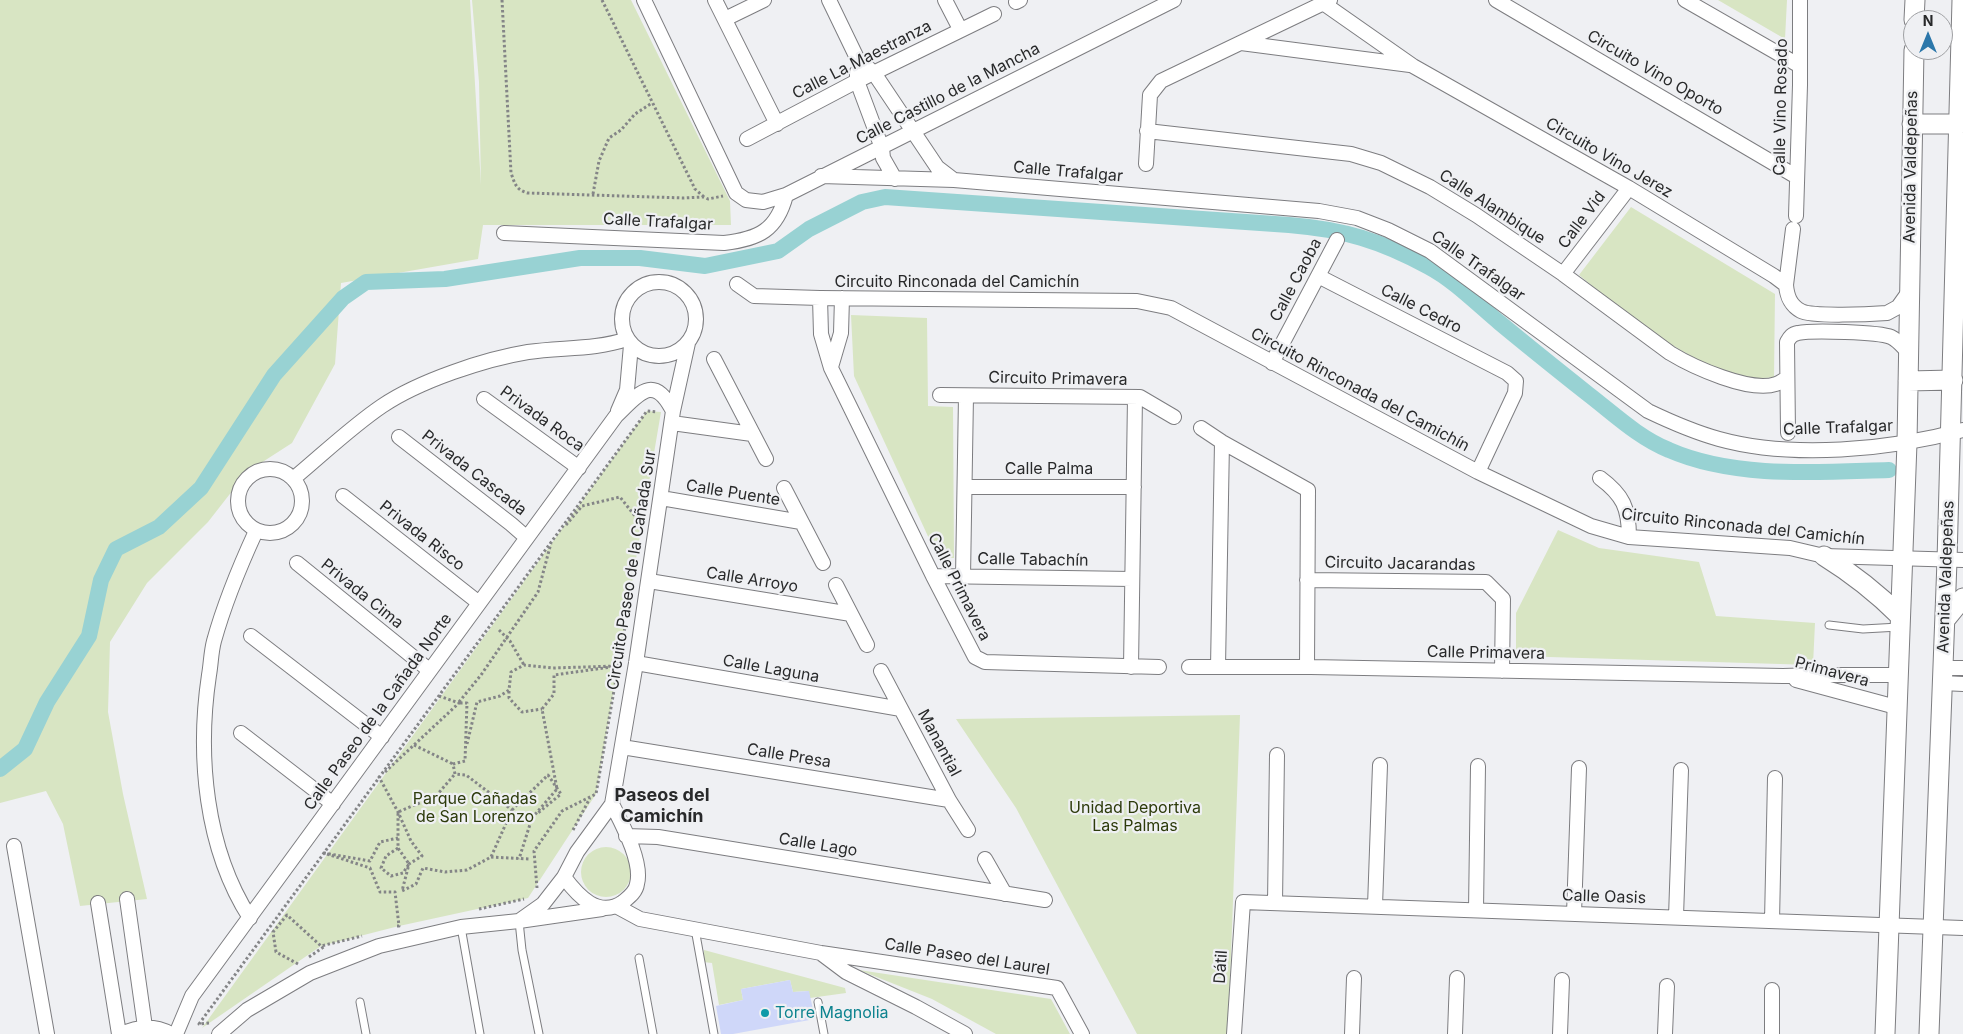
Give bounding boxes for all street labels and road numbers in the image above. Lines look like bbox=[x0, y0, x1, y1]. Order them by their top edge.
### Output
street label: Calle La Maestranza bbox=[789, 17, 935, 103]
street label: Circuito Vino Oporto bbox=[1584, 26, 1726, 120]
street label: Calle Vino Rosado bbox=[1770, 38, 1792, 176]
street label: Calle Castillo de la Mancha bbox=[853, 39, 1043, 149]
street label: Avenida Valdepeñas bbox=[1900, 90, 1922, 244]
street label: Circuito Vino Jerez bbox=[1542, 114, 1676, 202]
street label: Calle Trafalgar bbox=[1012, 158, 1124, 186]
street label: Calle Alambique bbox=[1435, 166, 1549, 248]
street label: Calle Vid bbox=[1554, 187, 1610, 253]
street label: Calle Trafalgar bbox=[603, 210, 713, 234]
street label: Calle Trafalgar bbox=[1427, 227, 1529, 305]
street label: Calle Caoba bbox=[1266, 235, 1326, 325]
street label: Circuito Rinconada del Camichín bbox=[834, 272, 1080, 292]
street label: Calle Cedro bbox=[1377, 280, 1465, 338]
street label: Circuito Rinconada del Camichín bbox=[1247, 324, 1473, 456]
street label: Circuito Primavera bbox=[988, 368, 1128, 390]
street label: Privada Roca bbox=[496, 382, 588, 456]
street label: Calle Trafalgar bbox=[1783, 416, 1893, 440]
street label: Privada Cascada bbox=[418, 426, 530, 520]
street label: Circuito Paseo de la Cañada Sur bbox=[603, 448, 661, 692]
street label: Calle Palma bbox=[1005, 459, 1093, 479]
street label: Calle Puente bbox=[685, 476, 781, 510]
street label: Privada Risco bbox=[376, 497, 468, 575]
street label: Avenida Valdepeñas bbox=[1934, 500, 1958, 654]
street label: Circuito Rinconada del Camichín bbox=[1620, 505, 1866, 549]
street label: Calle Primavera bbox=[924, 530, 994, 644]
street label: Calle Tabachín bbox=[977, 549, 1089, 571]
street label: Circuito Jacarandas bbox=[1324, 553, 1476, 575]
street label: Privada Cima bbox=[317, 555, 407, 633]
street label: Calle Arroyo bbox=[705, 563, 799, 597]
street label: Calle Paseo de la Cañada Norte bbox=[300, 610, 456, 814]
street label: Calle Primavera bbox=[1427, 642, 1545, 664]
street label: Calle Laguna bbox=[721, 651, 821, 687]
street label: Primavera bbox=[1793, 653, 1871, 691]
street label: Manantial bbox=[913, 706, 965, 780]
street label: Calle Presa bbox=[746, 740, 832, 772]
street label: Calle Lago bbox=[777, 829, 859, 861]
street label: Calle Oasis bbox=[1562, 886, 1646, 908]
street label: Calle Paseo del Laurel bbox=[883, 934, 1051, 980]
street label: Dátil bbox=[1210, 950, 1232, 984]

